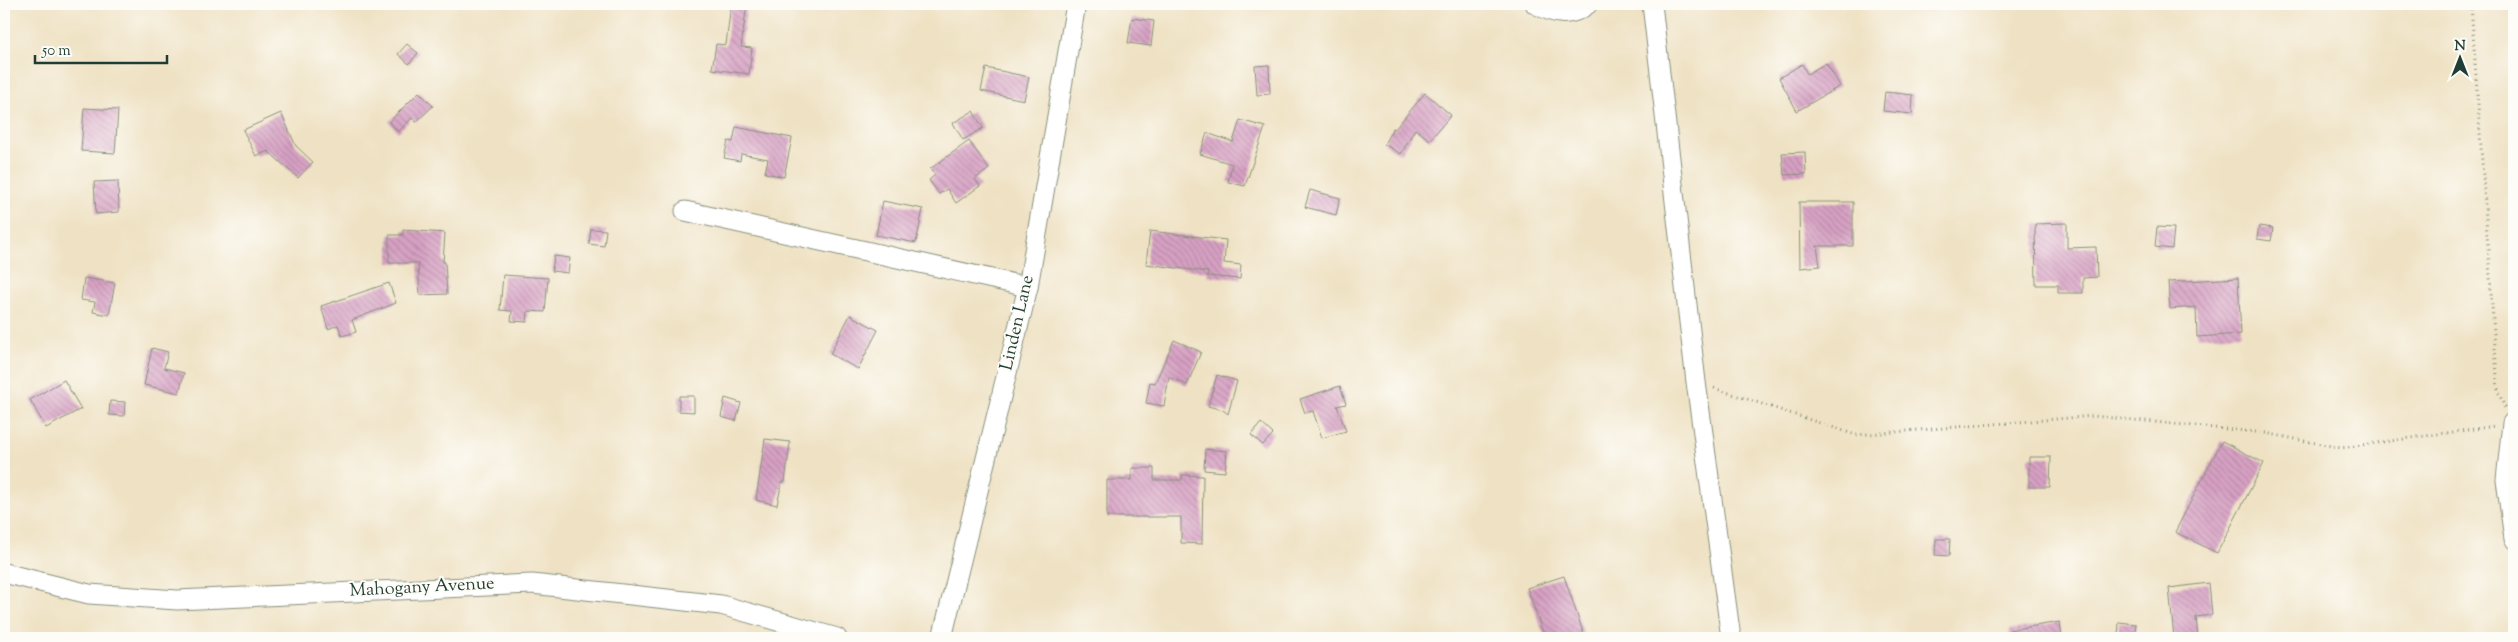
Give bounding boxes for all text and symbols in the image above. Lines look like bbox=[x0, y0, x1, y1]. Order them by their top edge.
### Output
scale bar bbox=[35, 32, 168, 64]
north arrow bbox=[2436, 32, 2486, 82]
text: N bbox=[2454, 37, 2466, 57]
text: 50 m bbox=[41, 41, 71, 62]
street label: Linden Lane bbox=[994, 273, 1042, 373]
street label: Mahogany Avenue bbox=[349, 571, 495, 605]

